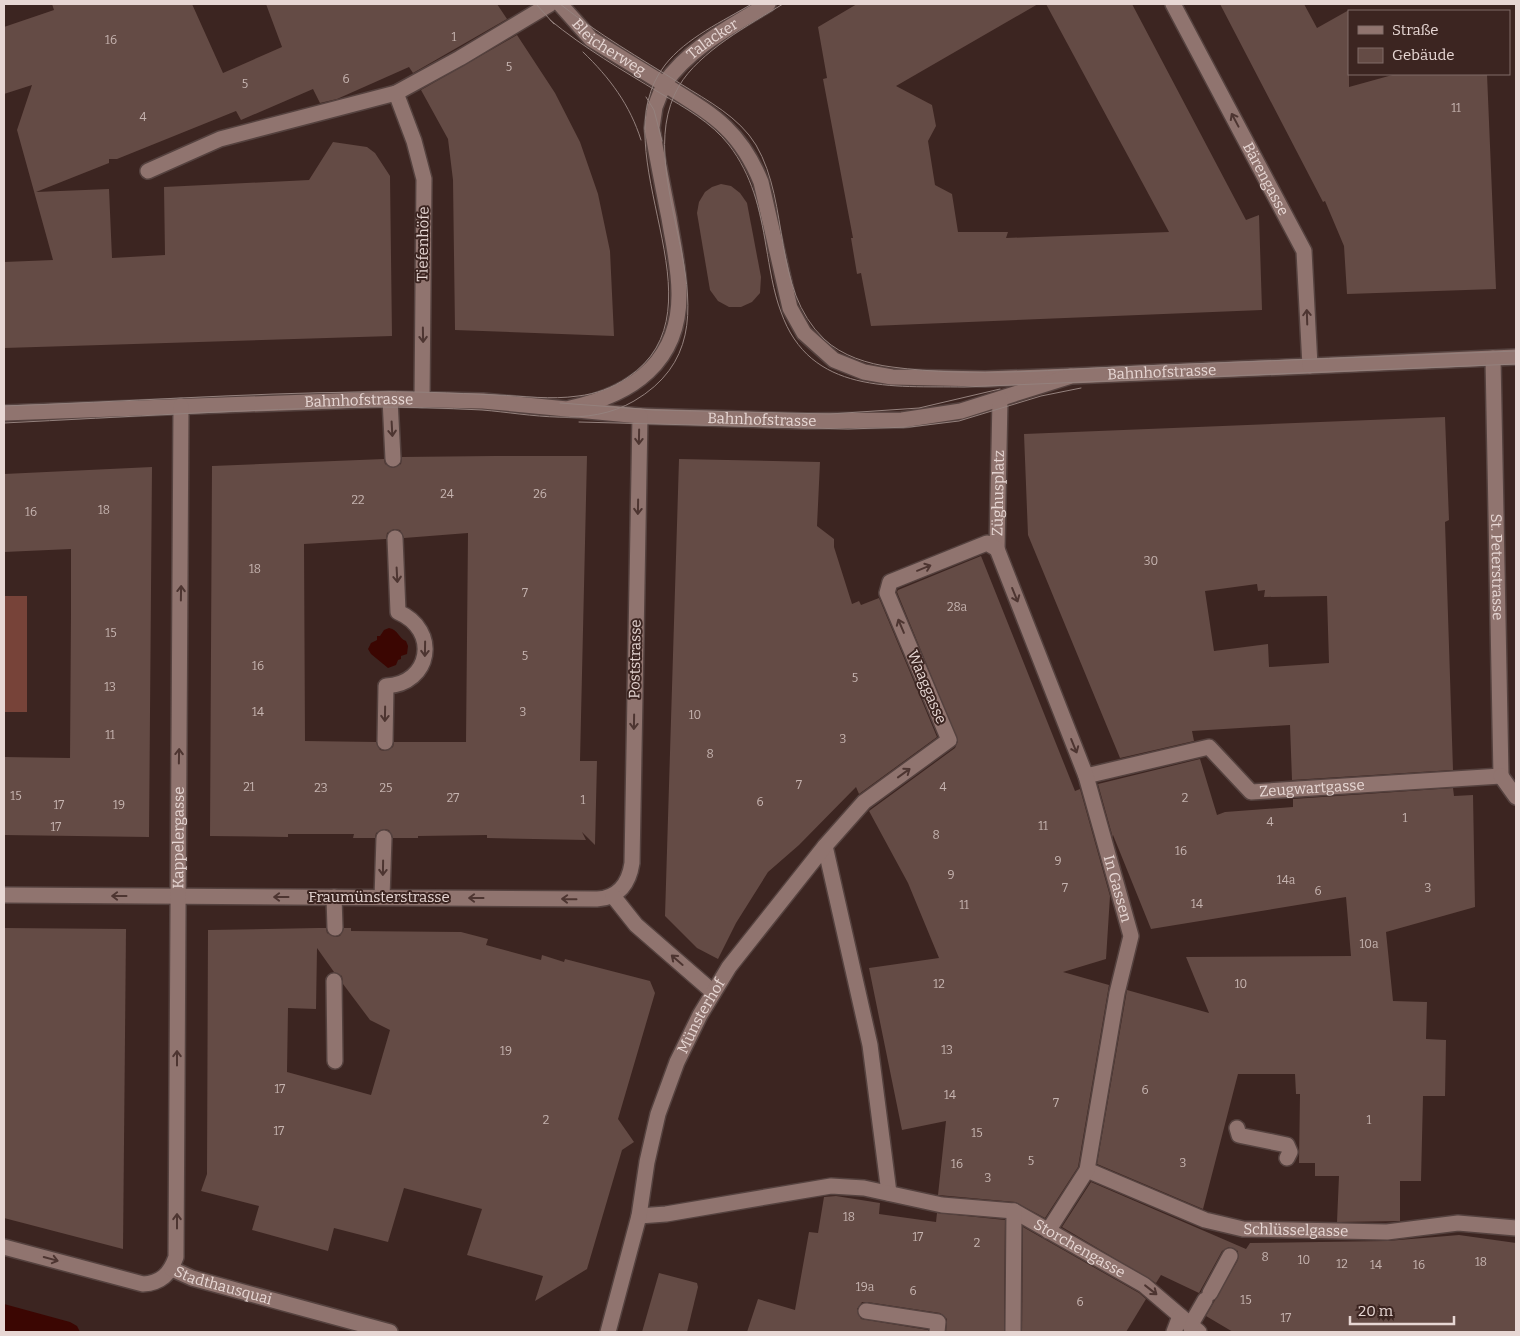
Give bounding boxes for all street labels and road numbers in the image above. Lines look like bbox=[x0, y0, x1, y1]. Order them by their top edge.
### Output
street label: Bleicherweg bbox=[568, 15, 649, 79]
street label: Talacker bbox=[683, 15, 742, 63]
street label: Bärengasse bbox=[1239, 139, 1293, 219]
street label: Tiefenhöfe bbox=[413, 206, 433, 282]
street label: Bahnhofstrasse bbox=[1107, 361, 1217, 383]
street label: Bahnhofstrasse bbox=[304, 390, 414, 411]
street label: Bahnhofstrasse bbox=[707, 409, 817, 430]
street label: Züghusplatz bbox=[988, 450, 1008, 536]
street label: St. Peterstrasse bbox=[1487, 513, 1507, 621]
street label: Poststrasse bbox=[625, 619, 645, 699]
street label: Waaggasse bbox=[903, 648, 951, 726]
street label: Zeugwartgasse bbox=[1259, 776, 1365, 800]
street label: Kappelergasse bbox=[169, 786, 188, 889]
street label: In Gassen bbox=[1100, 853, 1136, 925]
street label: Fraumünsterstrasse bbox=[308, 888, 450, 906]
street label: Münsterhof bbox=[674, 974, 730, 1056]
street label: Storchengasse bbox=[1031, 1215, 1129, 1281]
street label: Schlüsselgasse bbox=[1243, 1220, 1349, 1240]
street label: Stadthausquai bbox=[171, 1262, 275, 1309]

